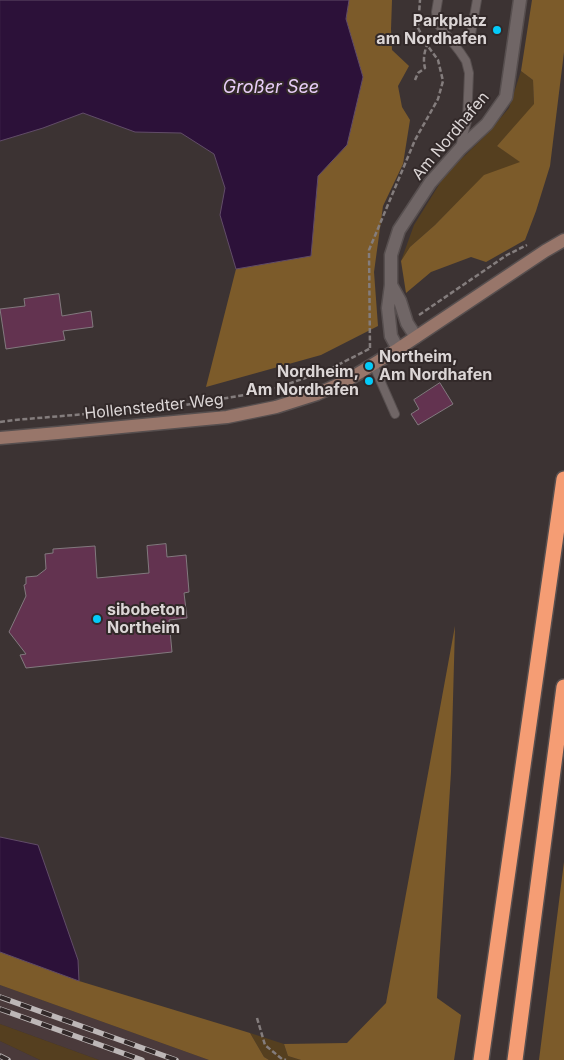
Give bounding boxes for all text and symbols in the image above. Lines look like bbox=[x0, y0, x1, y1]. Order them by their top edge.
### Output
place label: Parkplatz am Nordhafen bbox=[376, 11, 487, 49]
marker: Parkplatz am Nordhafen bbox=[491, 24, 503, 36]
water label: Großer See bbox=[223, 77, 319, 99]
street label: Am Nordhafen bbox=[408, 88, 494, 184]
place label: Northeim, Am Nordhafen bbox=[379, 347, 492, 385]
marker: Northeim, Am Nordhafen bbox=[363, 360, 375, 372]
place label: Nordheim, Am Nordhafen bbox=[246, 362, 359, 400]
marker: Nordheim, Am Nordhafen bbox=[363, 375, 375, 387]
street label: Hollenstedter Weg bbox=[83, 390, 225, 424]
place label: sibobeton Northeim bbox=[107, 600, 185, 638]
marker: sibobeton Northeim bbox=[91, 613, 103, 625]

